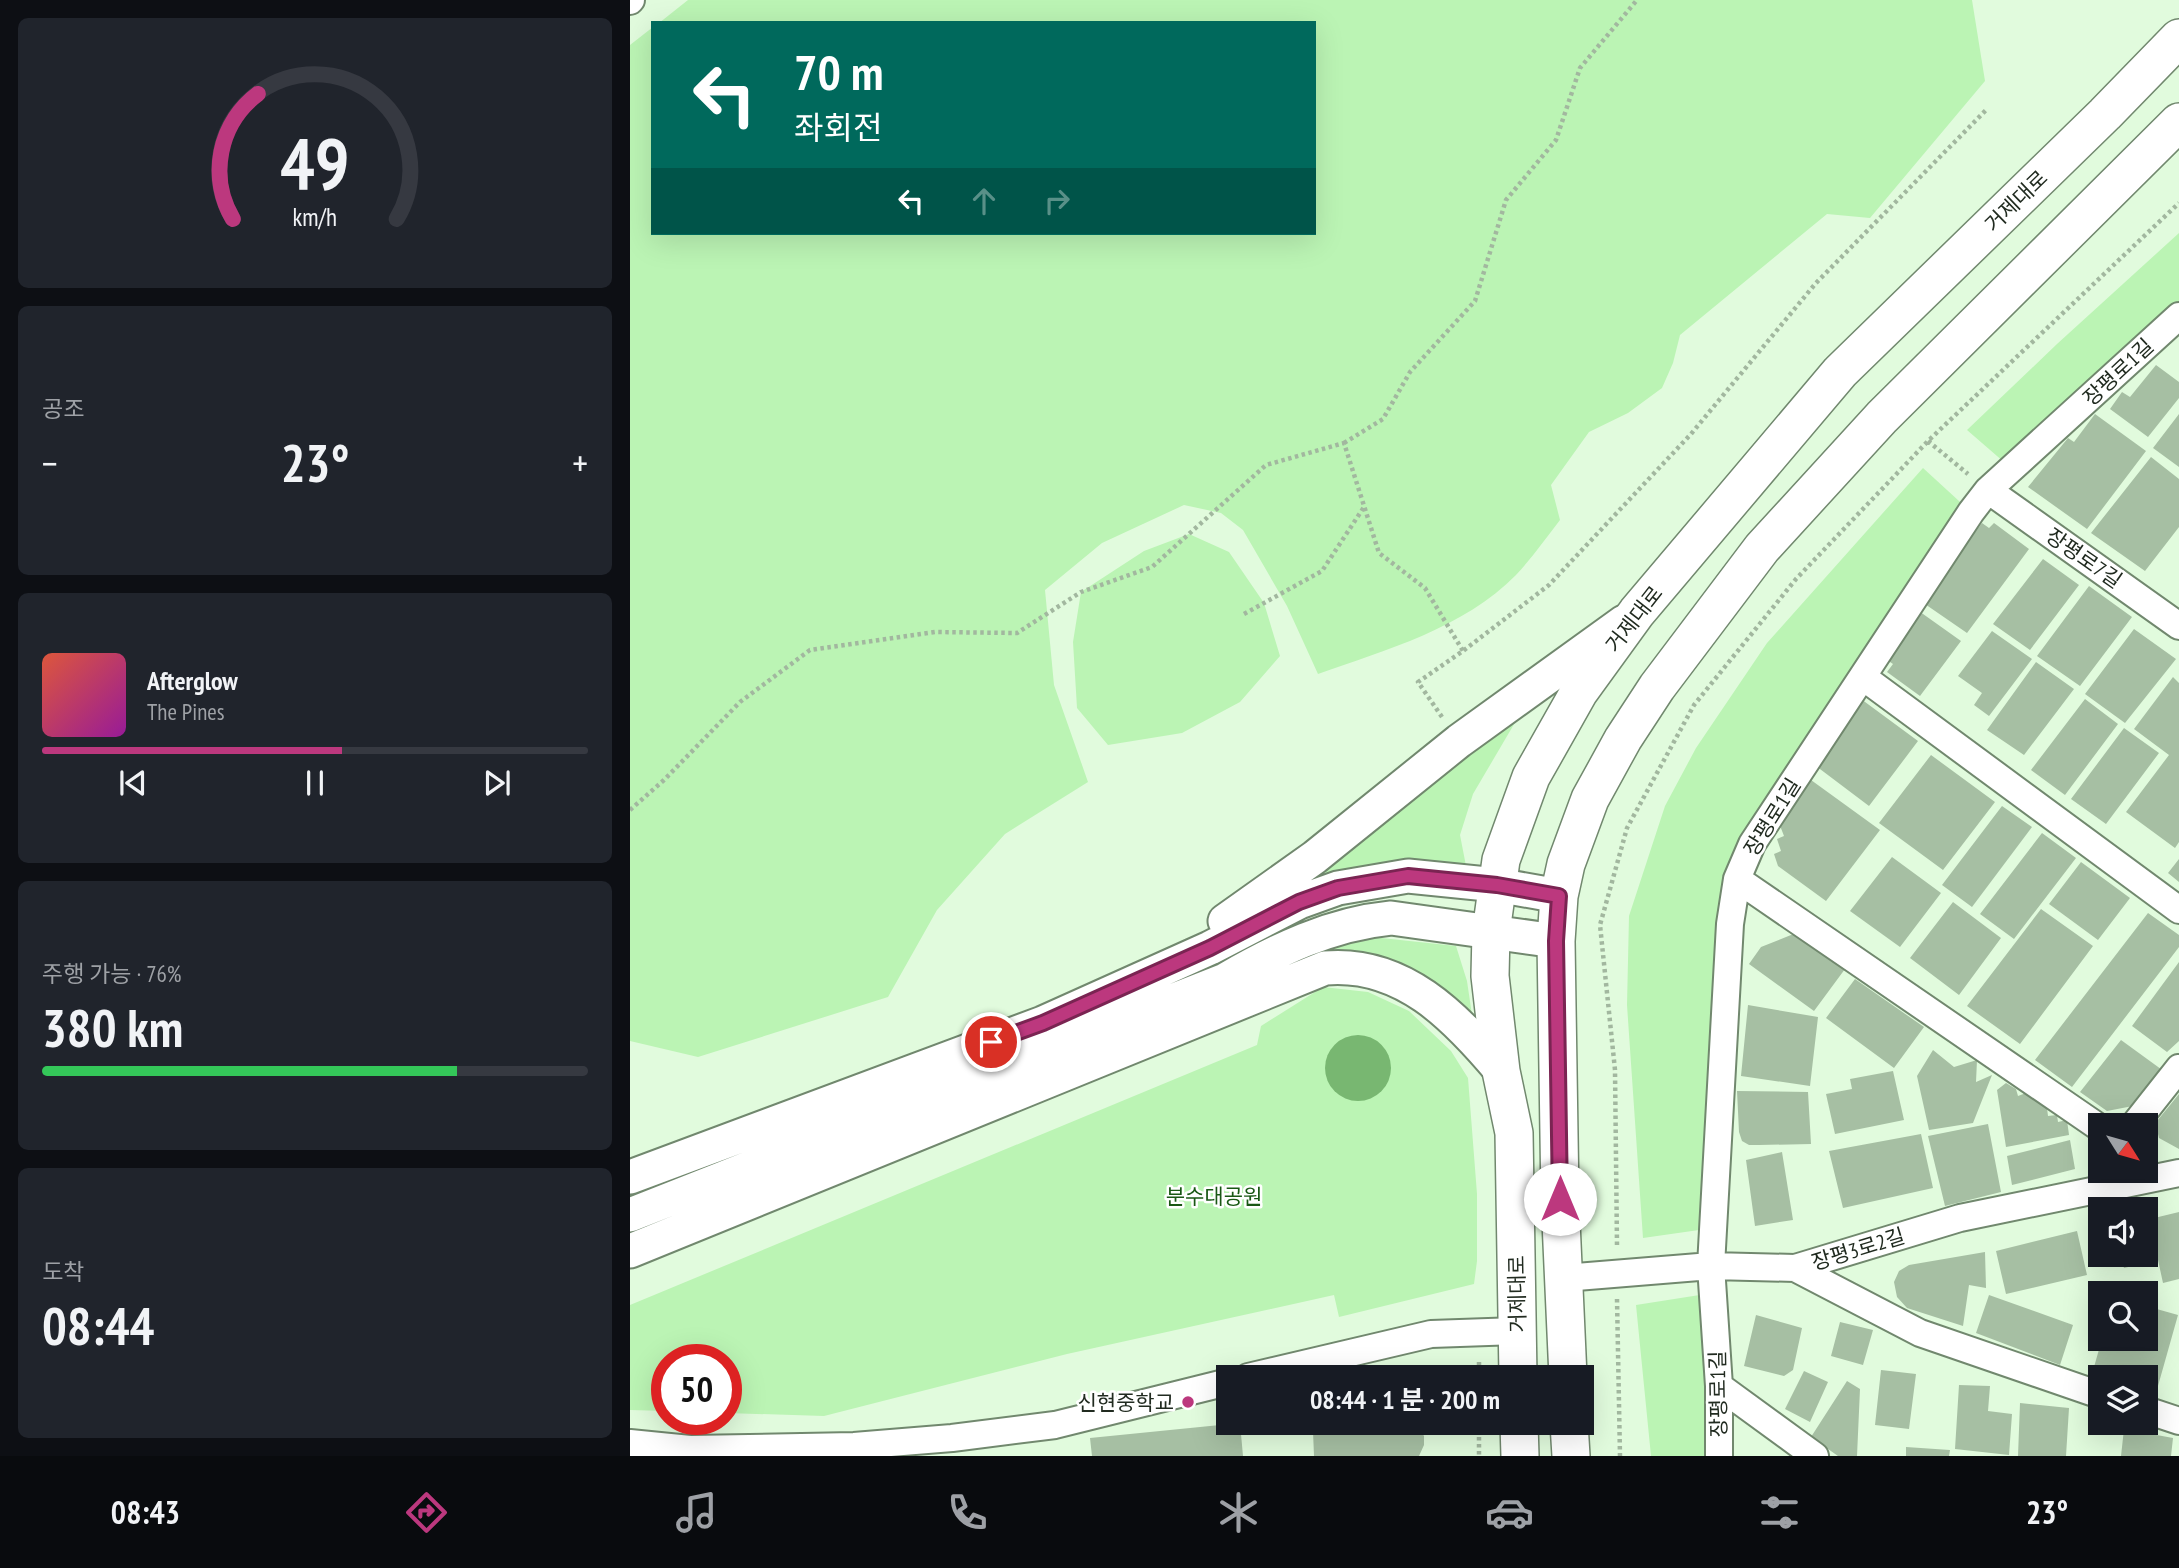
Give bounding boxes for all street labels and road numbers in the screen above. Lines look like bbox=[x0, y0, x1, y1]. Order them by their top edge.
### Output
street label: 거제대로 bbox=[1979, 164, 2053, 238]
street label: 장평로1길 bbox=[2077, 333, 2159, 411]
street label: 장평로7길 bbox=[2041, 522, 2127, 594]
street label: 거제대로 bbox=[1600, 580, 1668, 658]
street label: 장평로1길 bbox=[1738, 773, 1806, 861]
street label: 장평3로2길 bbox=[1808, 1222, 1908, 1276]
street label: 거제대로 bbox=[1503, 1255, 1531, 1333]
street label: 장평로1길 bbox=[1704, 1350, 1732, 1438]

